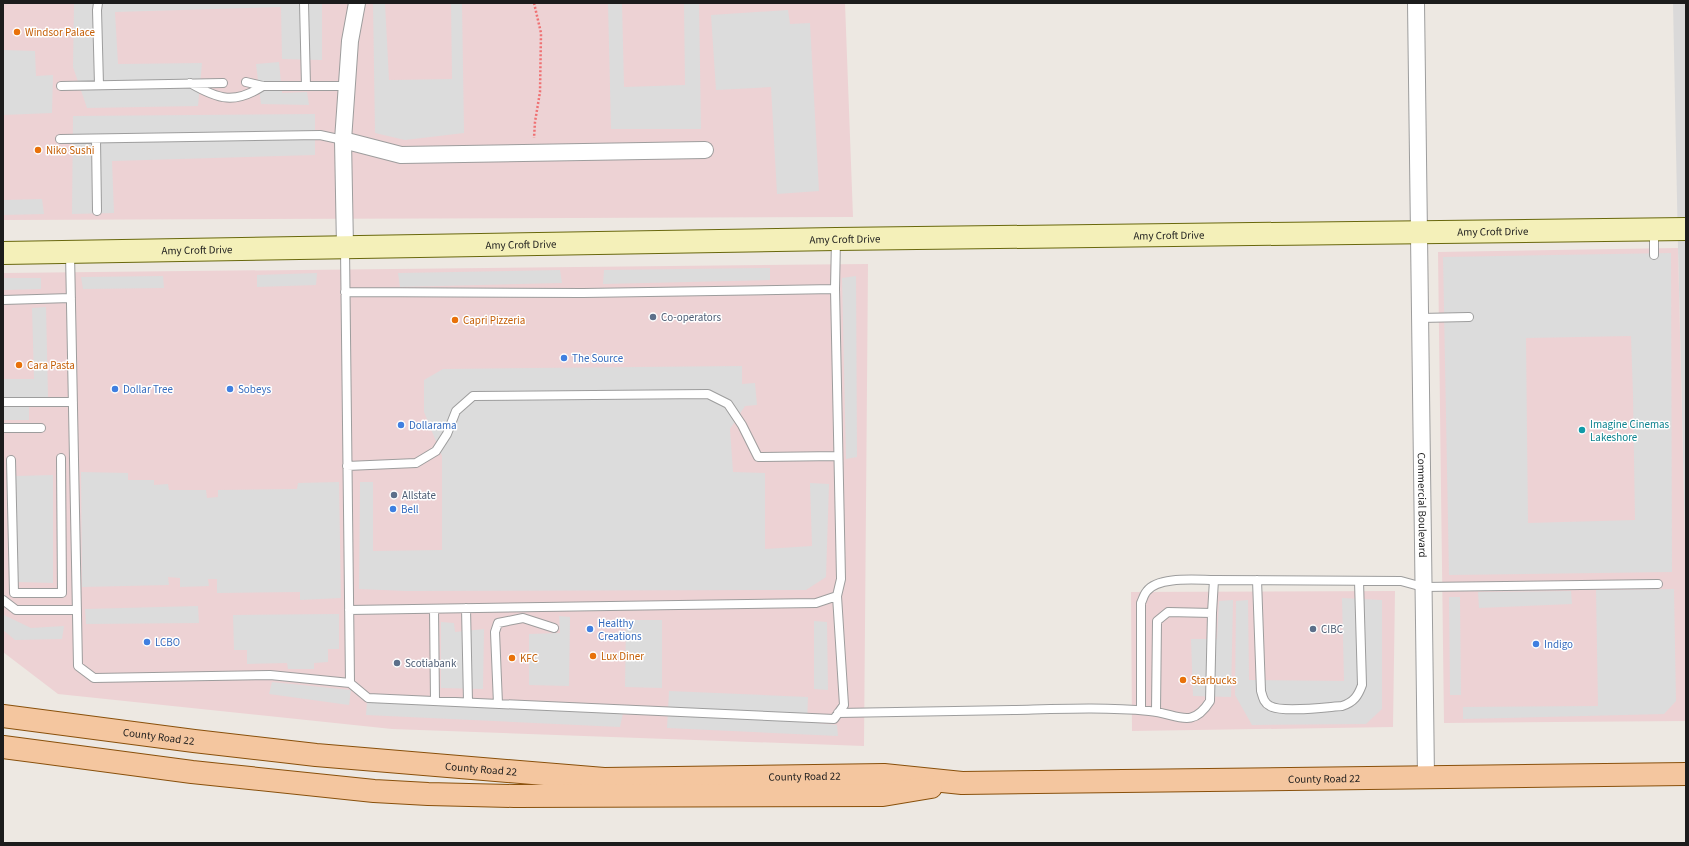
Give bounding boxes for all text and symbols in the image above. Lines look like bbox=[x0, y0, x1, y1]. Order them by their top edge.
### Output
place label: Windsor Palace bbox=[25, 25, 95, 40]
marker: Windsor Palace bbox=[12, 27, 22, 37]
place label: Niko Sushi bbox=[46, 143, 94, 158]
marker: Niko Sushi bbox=[33, 145, 43, 155]
street label: Amy Croft Drive bbox=[1457, 223, 1529, 239]
street label: Amy Croft Drive bbox=[1133, 227, 1205, 243]
street label: Amy Croft Drive bbox=[809, 231, 881, 247]
street label: Amy Croft Drive bbox=[485, 236, 557, 252]
street label: Amy Croft Drive bbox=[161, 242, 233, 258]
place label: Co-operators bbox=[661, 310, 722, 325]
marker: Co-operators bbox=[648, 312, 658, 322]
place label: Capri Pizzeria bbox=[463, 313, 525, 328]
marker: Capri Pizzeria bbox=[450, 315, 460, 325]
place label: The Source bbox=[572, 351, 624, 366]
marker: The Source bbox=[559, 353, 569, 363]
place label: Cara Pasta bbox=[27, 358, 75, 373]
marker: Cara Pasta bbox=[14, 360, 24, 370]
place label: Dollar Tree bbox=[123, 382, 173, 397]
place label: Sobeys bbox=[238, 382, 272, 397]
marker: Dollar Tree bbox=[110, 384, 120, 394]
marker: Sobeys bbox=[225, 384, 235, 394]
place label: Imagine Cinemas Lakeshore bbox=[1590, 417, 1670, 445]
place label: Dollarama bbox=[409, 418, 457, 433]
marker: Dollarama bbox=[396, 420, 406, 430]
marker: Imagine Cinemas Lakeshore bbox=[1577, 425, 1587, 435]
street label: Commercial Boulevard bbox=[1414, 452, 1431, 558]
place label: Allstate bbox=[402, 488, 436, 503]
marker: Allstate bbox=[389, 490, 399, 500]
place label: Bell bbox=[401, 502, 419, 517]
marker: Bell bbox=[388, 504, 398, 514]
place label: Healthy Creations bbox=[598, 616, 642, 644]
place label: CIBC bbox=[1321, 622, 1343, 637]
marker: Healthy Creations bbox=[585, 624, 595, 634]
marker: CIBC bbox=[1308, 624, 1318, 634]
place label: LCBO bbox=[155, 635, 180, 650]
marker: LCBO bbox=[142, 637, 152, 647]
place label: Indigo bbox=[1544, 637, 1573, 652]
marker: Indigo bbox=[1531, 639, 1541, 649]
place label: Lux Diner bbox=[601, 649, 644, 664]
place label: KFC bbox=[520, 651, 538, 666]
marker: Lux Diner bbox=[588, 651, 598, 661]
marker: KFC bbox=[507, 653, 517, 663]
place label: Scotiabank bbox=[405, 656, 457, 671]
marker: Scotiabank bbox=[392, 658, 402, 668]
place label: Starbucks bbox=[1191, 673, 1237, 688]
marker: Starbucks bbox=[1178, 675, 1188, 685]
street label: County Road 22 bbox=[122, 724, 195, 748]
street label: County Road 22 bbox=[444, 758, 518, 779]
street label: County Road 22 bbox=[768, 768, 841, 784]
street label: County Road 22 bbox=[1288, 771, 1360, 786]

